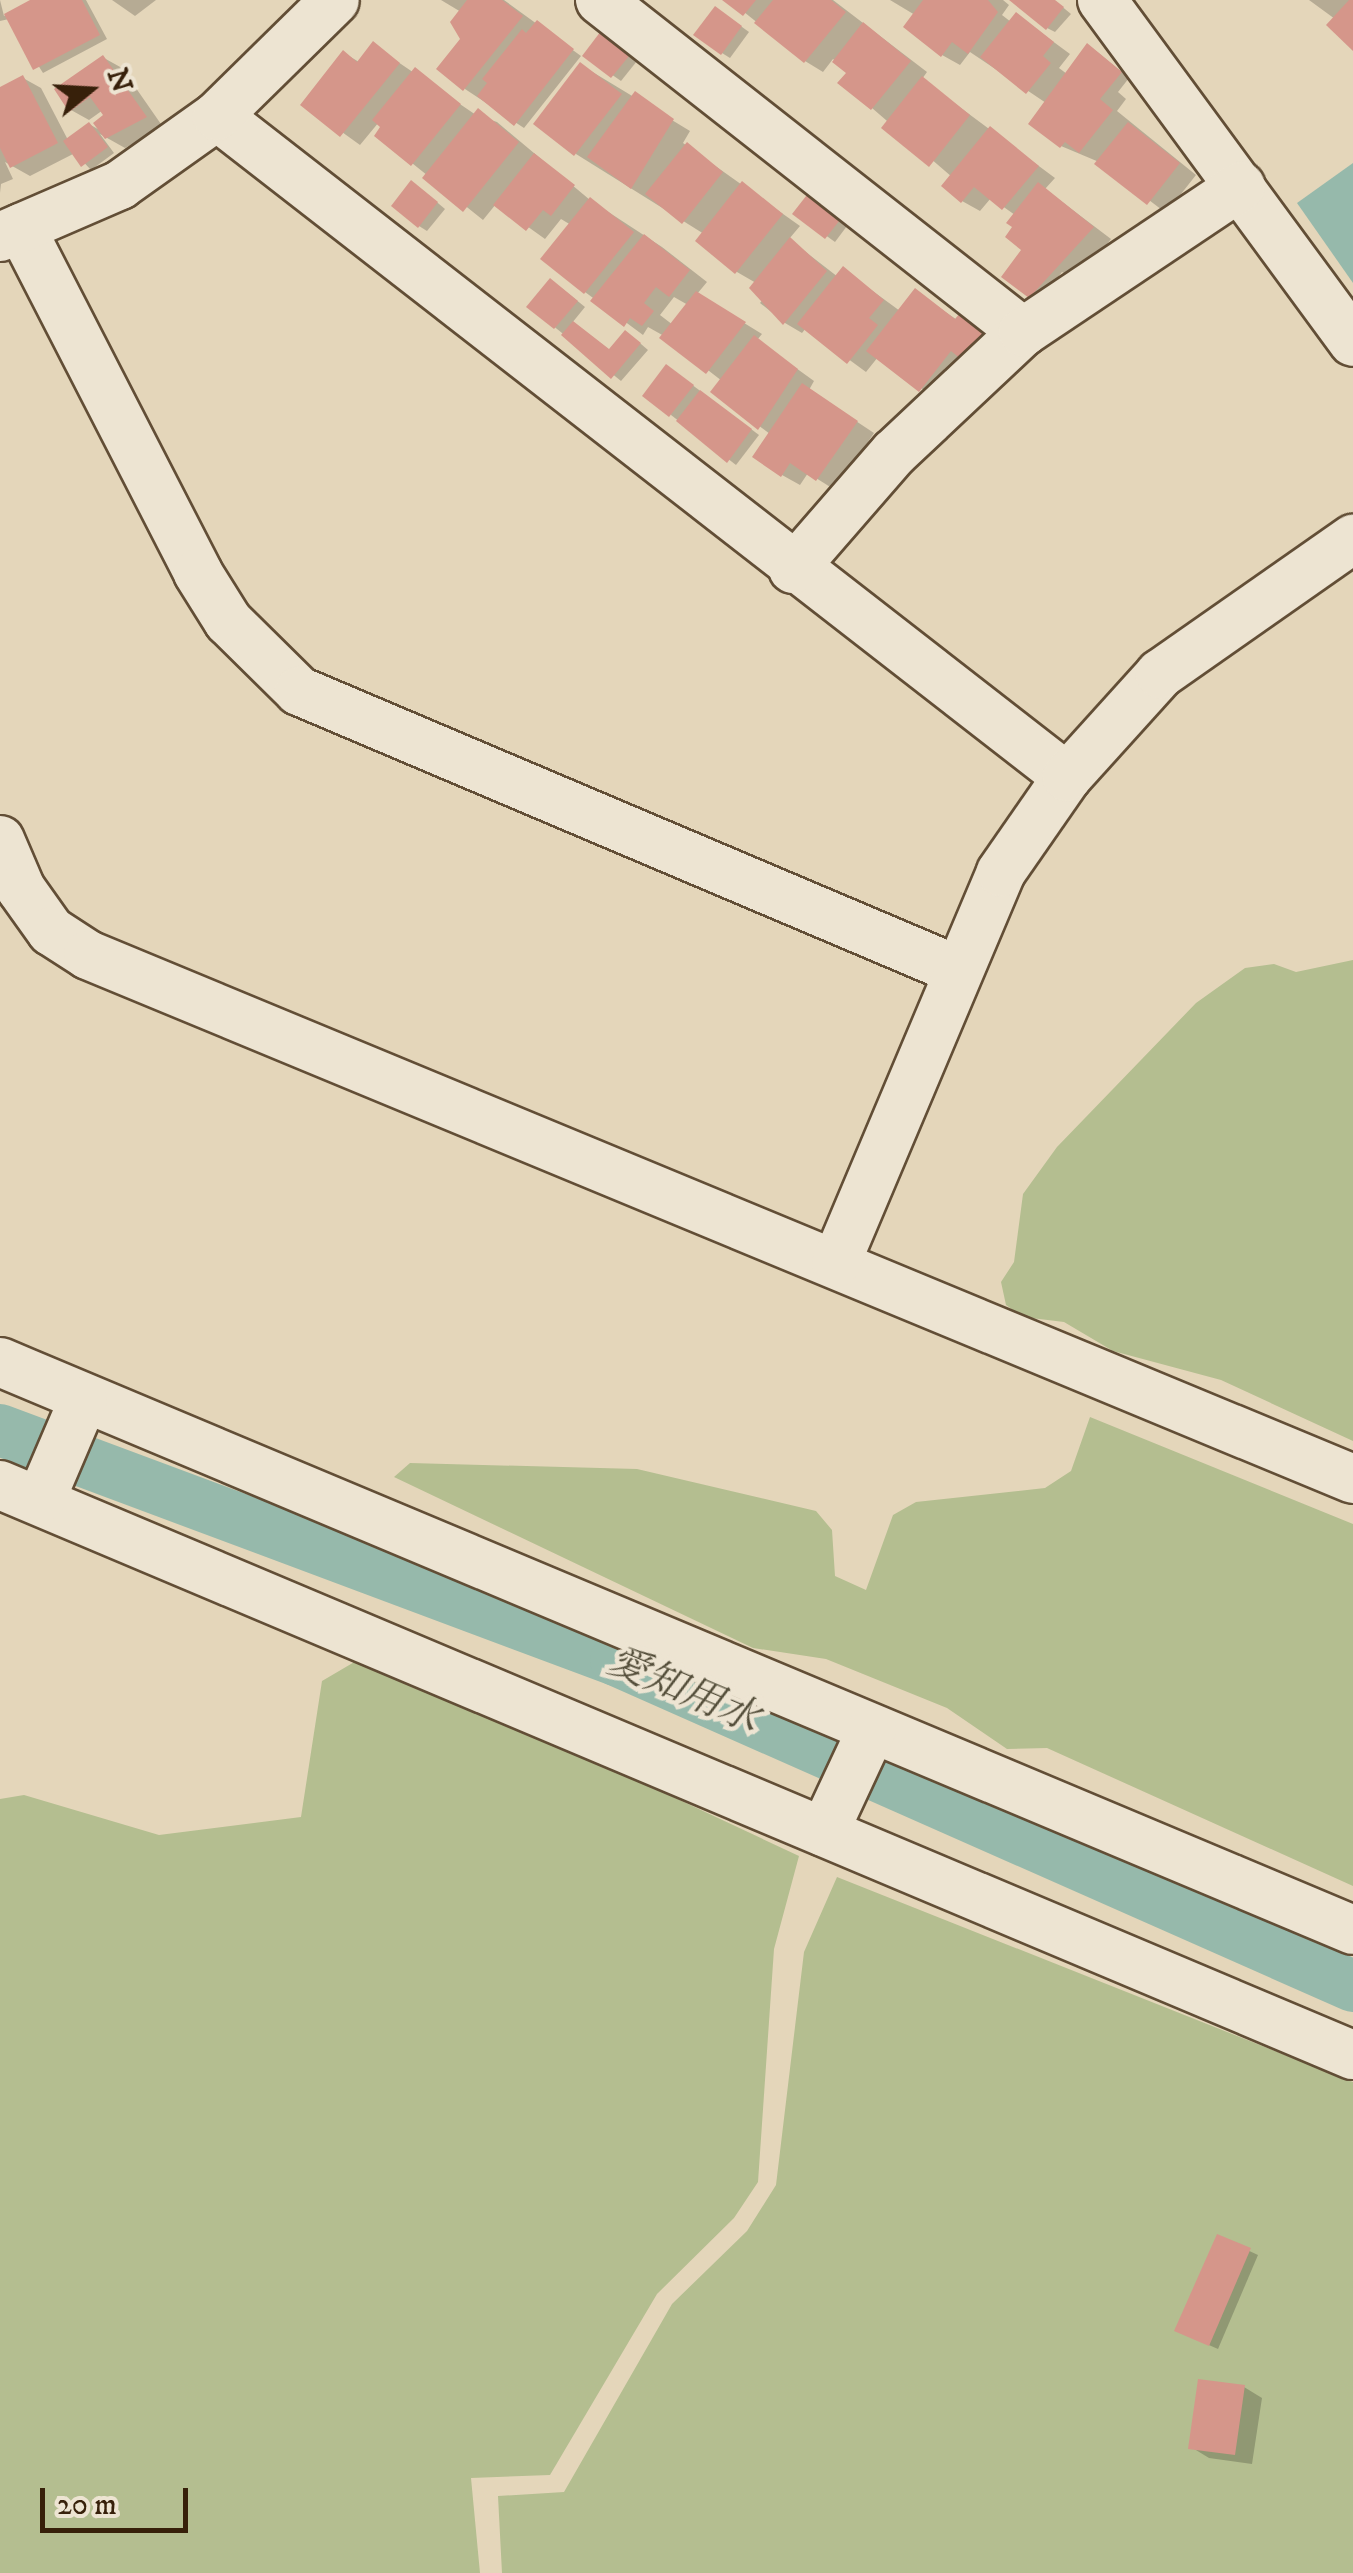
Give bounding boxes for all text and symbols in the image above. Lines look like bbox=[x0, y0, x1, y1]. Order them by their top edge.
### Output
north arrow bbox=[40, 40, 140, 140]
text: N bbox=[99, 64, 139, 97]
water label: 愛知用水 bbox=[600, 1638, 766, 1744]
scale bar bbox=[45, 2468, 192, 2530]
text: 20 m bbox=[57, 2487, 117, 2524]

